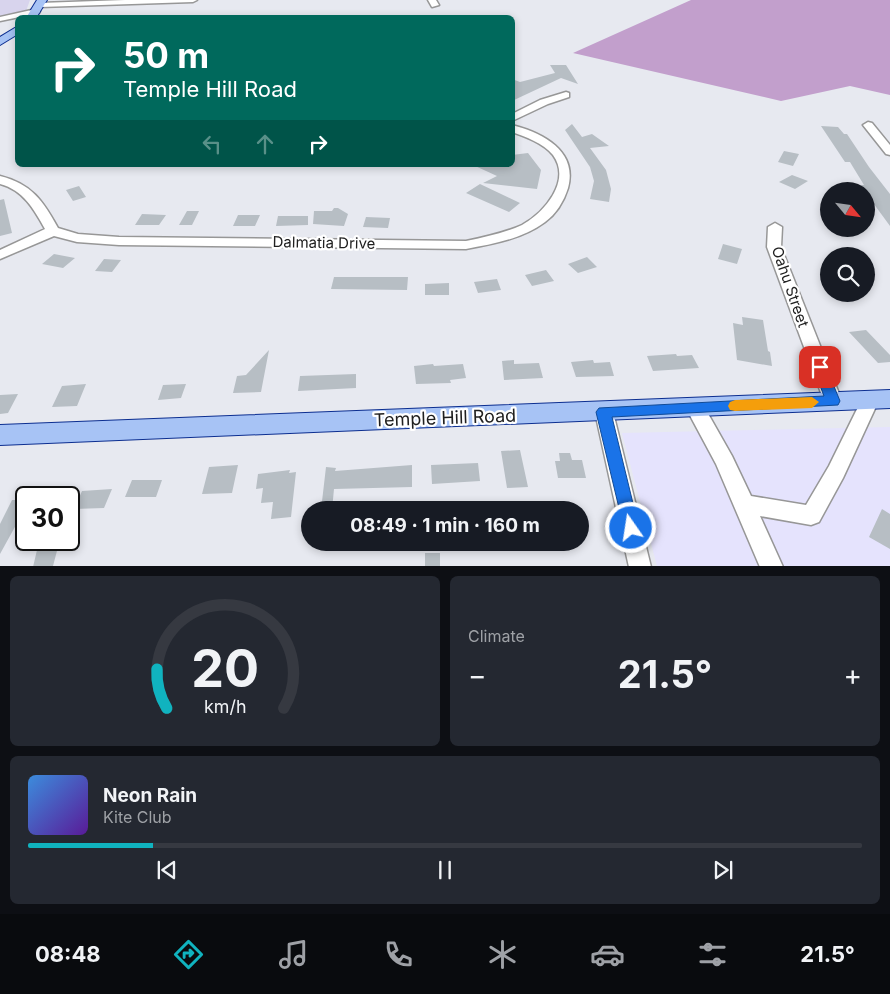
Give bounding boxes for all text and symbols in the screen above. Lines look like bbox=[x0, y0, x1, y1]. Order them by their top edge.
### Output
text: 50 m bbox=[123, 34, 209, 76]
icon: right bbox=[40, 35, 105, 100]
text: Temple Hill Road bbox=[123, 76, 297, 102]
icon: left bbox=[198, 130, 226, 158]
icon: ahead bbox=[251, 130, 279, 158]
icon: right bbox=[304, 130, 332, 158]
north arrow bbox=[820, 182, 875, 238]
map controls bbox=[820, 182, 875, 302]
street label: Dalmatia Drive bbox=[272, 232, 376, 253]
street label: Oahu Street bbox=[768, 244, 813, 330]
button: search bbox=[820, 247, 875, 302]
pin bbox=[799, 346, 841, 388]
icon: arrive bbox=[806, 353, 834, 381]
street label: Temple Hill Road bbox=[373, 405, 516, 430]
speed limit sign: 30 bbox=[15, 486, 80, 551]
position arrow bbox=[604, 501, 656, 553]
text: 08:49 · 1 min · 160 m bbox=[350, 514, 540, 537]
text: Climate bbox=[468, 626, 525, 646]
text: 20 bbox=[191, 637, 259, 700]
text: 21.5° bbox=[618, 651, 712, 697]
text: − bbox=[468, 658, 487, 692]
text: + bbox=[843, 658, 862, 692]
text: km/h bbox=[204, 696, 246, 717]
text: Neon Rain bbox=[103, 784, 197, 807]
text: Kite Club bbox=[103, 807, 172, 827]
icon: previous bbox=[153, 856, 181, 884]
icon: pause bbox=[431, 856, 459, 884]
icon: next bbox=[709, 856, 737, 884]
icon: directions bbox=[171, 937, 206, 972]
icon: music bbox=[276, 937, 311, 972]
icon: phone bbox=[381, 937, 416, 972]
icon: climate bbox=[485, 937, 520, 972]
icon: car bbox=[590, 937, 625, 972]
icon: filters bbox=[695, 937, 730, 972]
text: 08:48 bbox=[35, 941, 101, 967]
text: 21.5° bbox=[800, 941, 855, 967]

